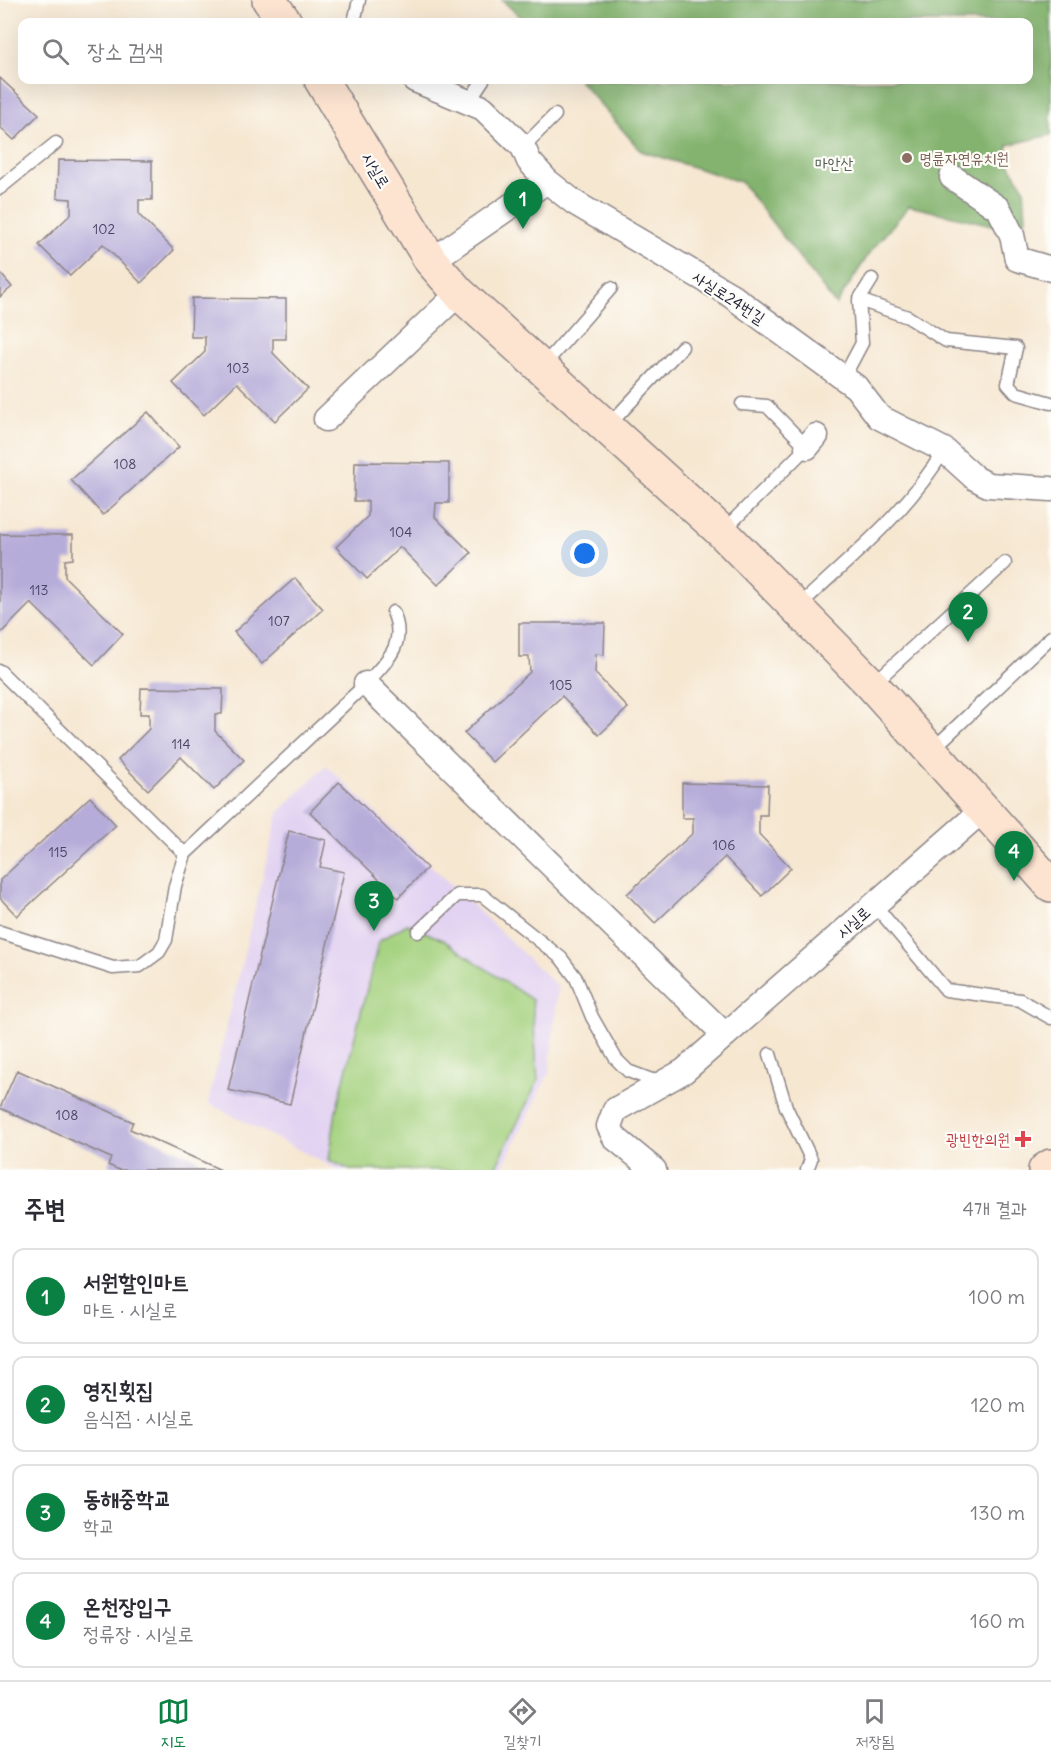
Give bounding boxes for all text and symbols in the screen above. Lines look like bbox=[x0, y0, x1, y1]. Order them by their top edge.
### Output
search box bbox=[18, 18, 1033, 84]
icon: search bbox=[39, 35, 72, 68]
text: 장소 검색 bbox=[87, 37, 163, 65]
street label: 시실로 bbox=[357, 148, 395, 192]
place label: 명륜자연유치원 bbox=[919, 148, 1009, 168]
marker: 명륜자연유치원 bbox=[900, 151, 914, 165]
park label: 마안산 bbox=[815, 153, 853, 173]
pin: 1 bbox=[504, 180, 542, 229]
house number: 102 bbox=[93, 220, 116, 238]
street label: 사실로24번길 bbox=[689, 266, 769, 328]
house number: 103 bbox=[227, 359, 249, 377]
house number: 108 bbox=[114, 455, 136, 473]
house number: 104 bbox=[390, 523, 412, 541]
your location bbox=[570, 539, 599, 568]
house number: 113 bbox=[29, 581, 49, 599]
pin: 2 bbox=[948, 592, 988, 642]
house number: 107 bbox=[268, 612, 290, 630]
house number: 105 bbox=[550, 676, 572, 694]
house number: 114 bbox=[171, 735, 191, 753]
pin: 4 bbox=[994, 832, 1034, 881]
house number: 106 bbox=[713, 836, 735, 854]
house number: 115 bbox=[48, 843, 68, 861]
pin: 3 bbox=[354, 882, 394, 931]
street label: 시실로 bbox=[832, 902, 874, 942]
house number: 108 bbox=[56, 1106, 78, 1124]
place label: 광빈한의원 bbox=[946, 1129, 1010, 1149]
marker: 광빈한의원 bbox=[1014, 1130, 1032, 1148]
text: 주변 bbox=[24, 1192, 66, 1225]
text: 4개 결과 bbox=[962, 1196, 1027, 1221]
text: 서원할인마트 bbox=[83, 1268, 189, 1296]
text: 1 bbox=[42, 1284, 49, 1309]
text: 100 m bbox=[968, 1284, 1025, 1309]
text: 마트 · 시실로 bbox=[83, 1297, 177, 1322]
text: 영진횟집 bbox=[83, 1376, 154, 1404]
text: 2 bbox=[40, 1392, 51, 1417]
text: 120 m bbox=[971, 1392, 1025, 1417]
text: 음식점 · 시실로 bbox=[83, 1405, 194, 1430]
text: 동해중학교 bbox=[83, 1484, 172, 1512]
text: 3 bbox=[40, 1500, 51, 1525]
text: 130 m bbox=[970, 1500, 1025, 1525]
text: 학교 bbox=[83, 1513, 115, 1538]
text: 온천장입구 bbox=[83, 1592, 172, 1620]
text: 4 bbox=[40, 1608, 51, 1633]
text: 160 m bbox=[970, 1608, 1025, 1633]
text: 정류장 · 시실로 bbox=[83, 1621, 194, 1646]
tab: 지도 bbox=[157, 1695, 190, 1752]
tab: 길찾기 bbox=[503, 1695, 542, 1752]
tab: 저장됨 bbox=[856, 1695, 894, 1752]

